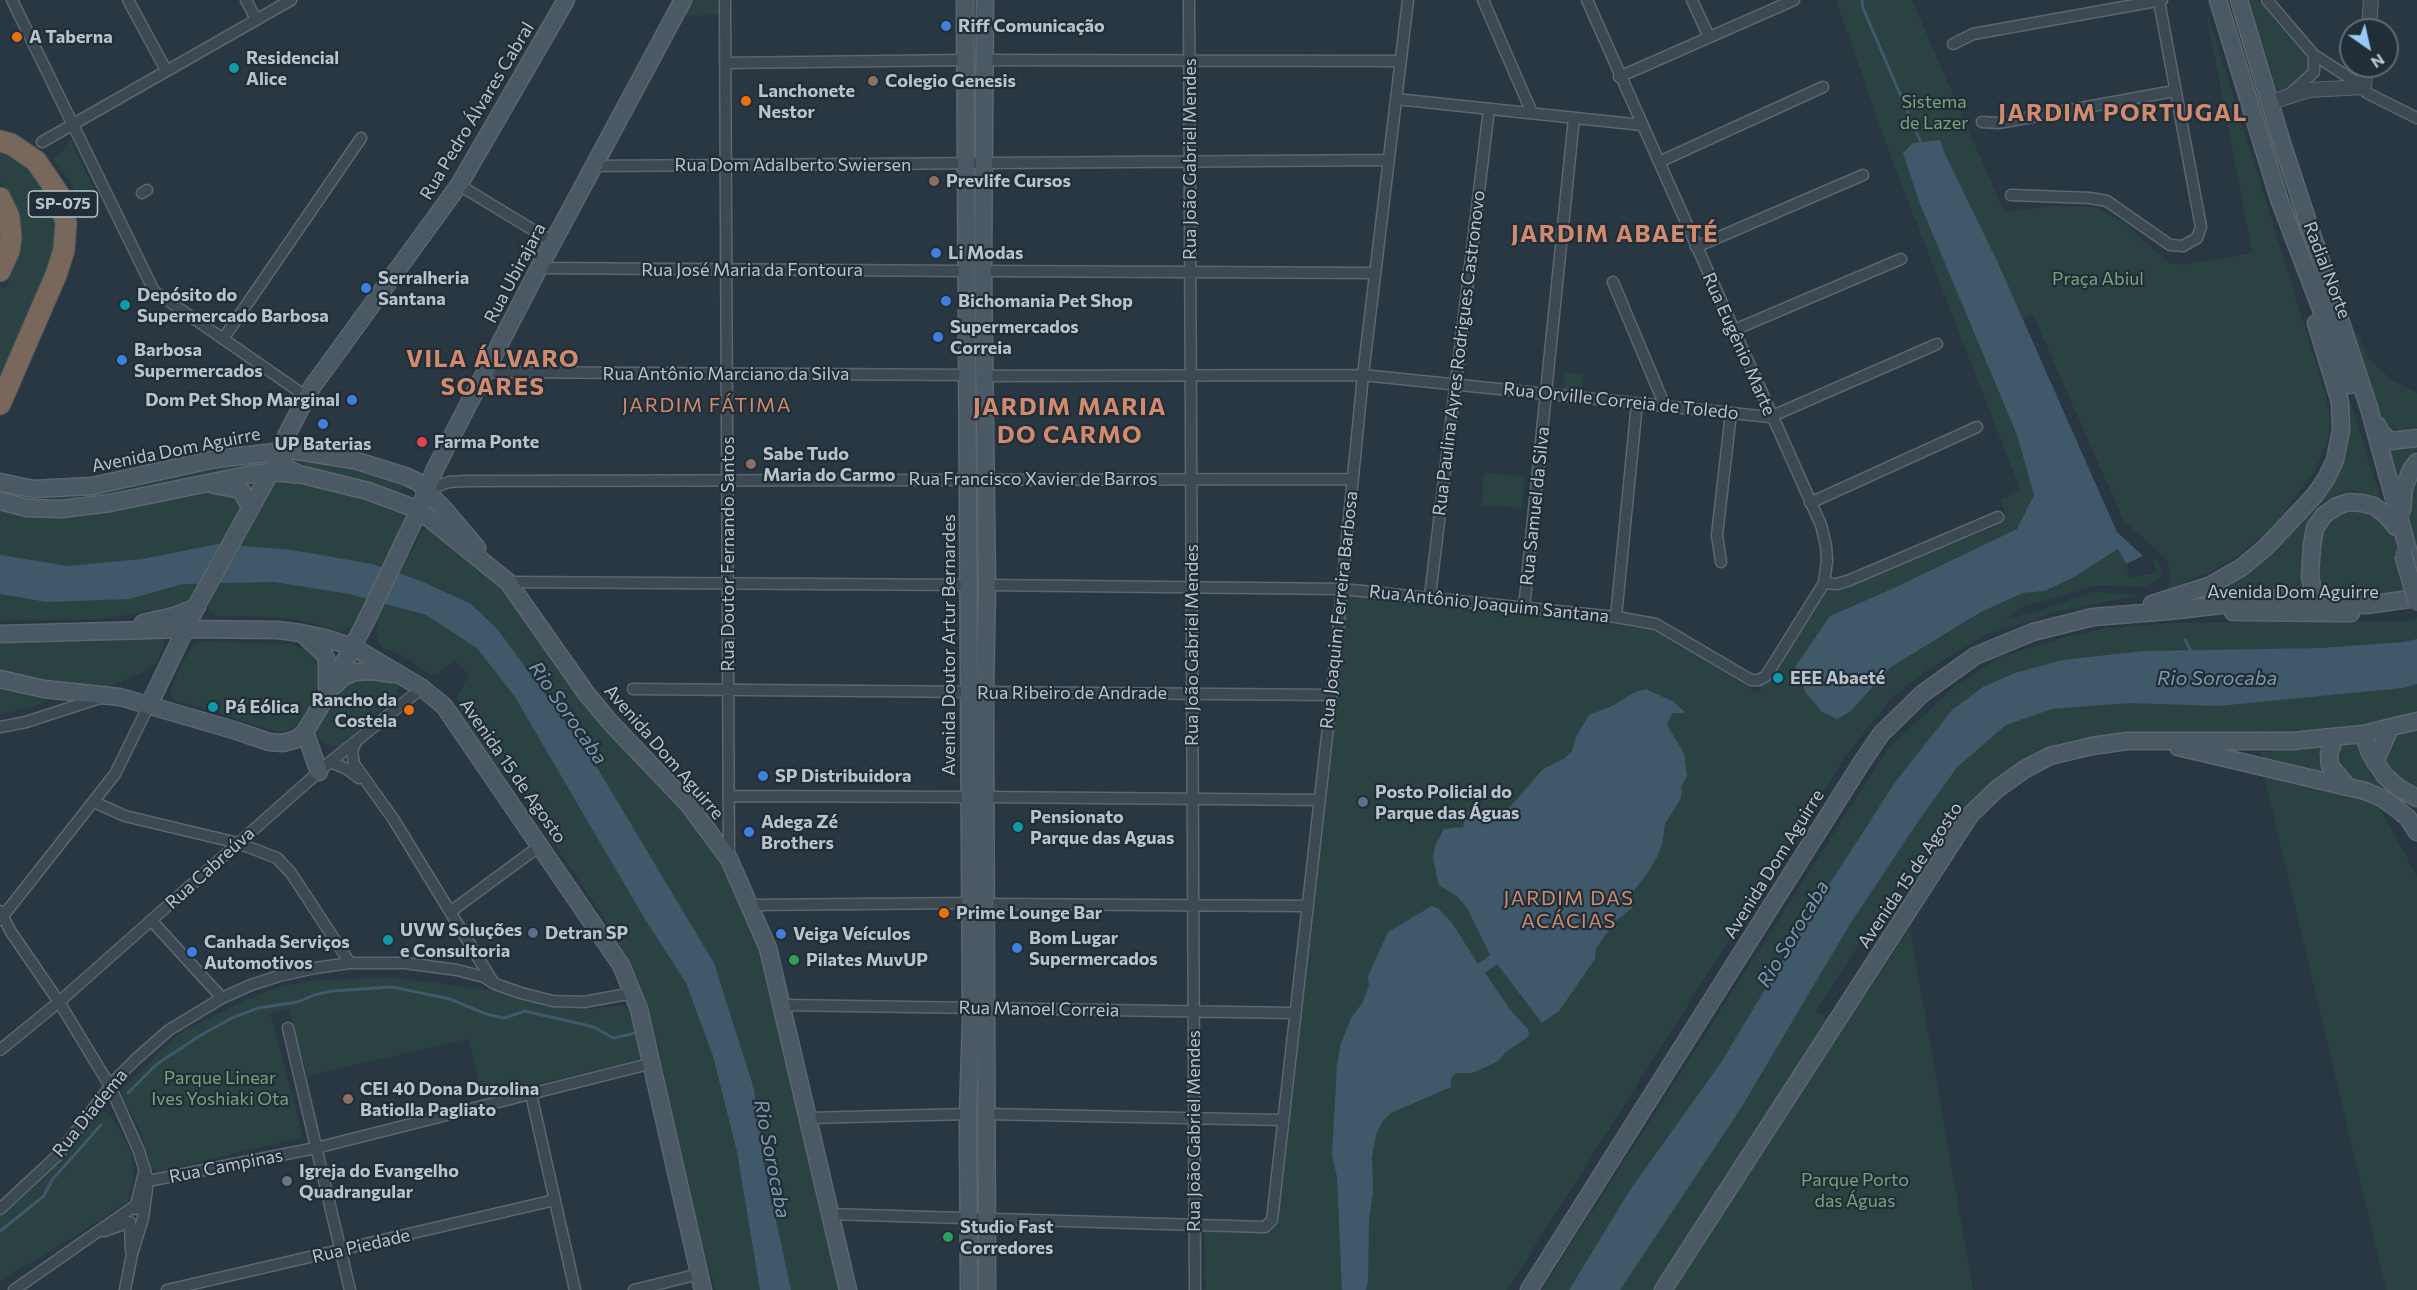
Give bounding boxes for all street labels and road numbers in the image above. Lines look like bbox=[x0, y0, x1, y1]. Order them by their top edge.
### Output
street label: Rua Pedro Álvares Cabral bbox=[415, 18, 539, 204]
street label: Rua João Gabriel Mendes bbox=[1179, 58, 1201, 260]
street label: Rua Dom Adalberto Swiersen bbox=[675, 154, 911, 176]
street label: Rua Paulina Ayres Rodrigues Castronovo bbox=[1428, 189, 1490, 517]
road number: SP-075 bbox=[28, 191, 98, 217]
street label: Radial Norte bbox=[2299, 218, 2355, 322]
street label: Rua Ubirajara bbox=[480, 219, 550, 327]
street label: Rua José Maria da Fontoura bbox=[641, 259, 863, 281]
street label: Rua Eugênio Marte bbox=[1698, 269, 1780, 419]
street label: Rua Antônio Marciano da Silva bbox=[602, 363, 850, 385]
street label: Rua Orville Correia de Toledo bbox=[1502, 378, 1740, 424]
street label: Avenida Dom Aguirre bbox=[90, 423, 262, 477]
street label: Rua Samuel da Silva bbox=[1516, 426, 1554, 586]
street label: Rua Doutor Fernando Santos bbox=[717, 436, 739, 672]
street label: Rua Francisco Xavier de Barros bbox=[908, 468, 1158, 490]
street label: Rua Joaquim Ferreira Barbosa bbox=[1316, 490, 1362, 730]
street label: Avenida Doutor Artur Bernardes bbox=[938, 514, 960, 776]
street label: Rua João Gabriel Mendes bbox=[1181, 544, 1203, 746]
street label: Rua Antônio Joaquim Santana bbox=[1368, 581, 1610, 627]
street label: Avenida Dom Aguirre bbox=[2207, 581, 2379, 603]
street label: Avenida Dom Aguirre bbox=[600, 680, 728, 824]
street label: Rua Ribeiro de Andrade bbox=[977, 682, 1167, 704]
street label: Avenida 15 de Agosto bbox=[455, 695, 571, 847]
street label: Avenida Dom Aguirre bbox=[1719, 786, 1829, 942]
street label: Avenida 15 de Agosto bbox=[1853, 798, 1967, 952]
street label: Rua Cabreúva bbox=[161, 822, 259, 914]
street label: Rua Manoel Correia bbox=[959, 997, 1119, 1021]
street label: Rua João Gabriel Mendes bbox=[1183, 1030, 1205, 1232]
street label: Rua Diadema bbox=[48, 1065, 132, 1161]
street label: Rua Campinas bbox=[167, 1144, 285, 1188]
street label: Rua Piedade bbox=[310, 1224, 412, 1268]

